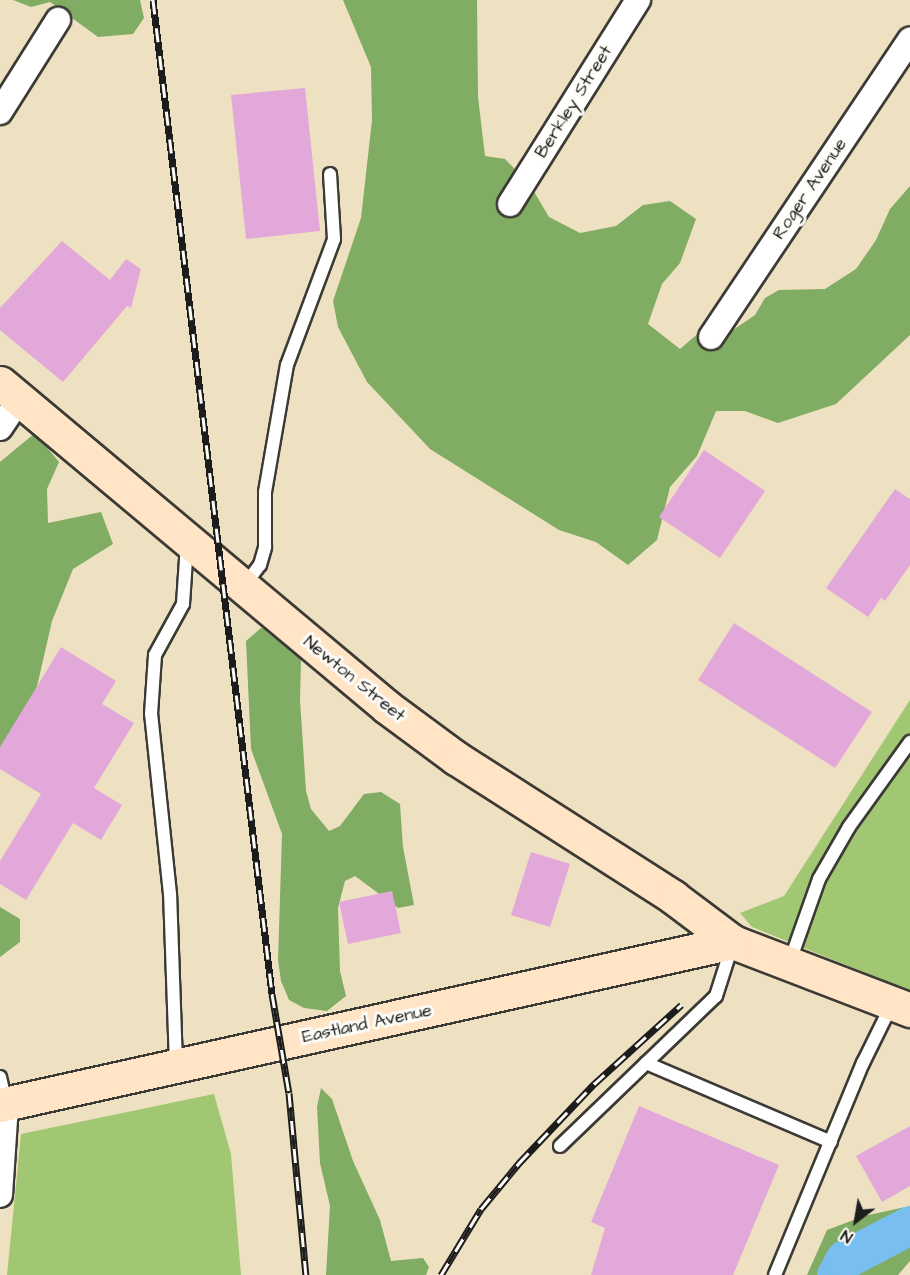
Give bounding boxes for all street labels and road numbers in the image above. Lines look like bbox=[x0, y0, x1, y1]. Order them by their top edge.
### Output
street label: Berkley Street bbox=[531, 42, 617, 162]
street label: Roger Avenue bbox=[768, 134, 852, 244]
street label: Newton Street bbox=[299, 631, 409, 727]
street label: Eastland Avenue bbox=[300, 1000, 434, 1048]

